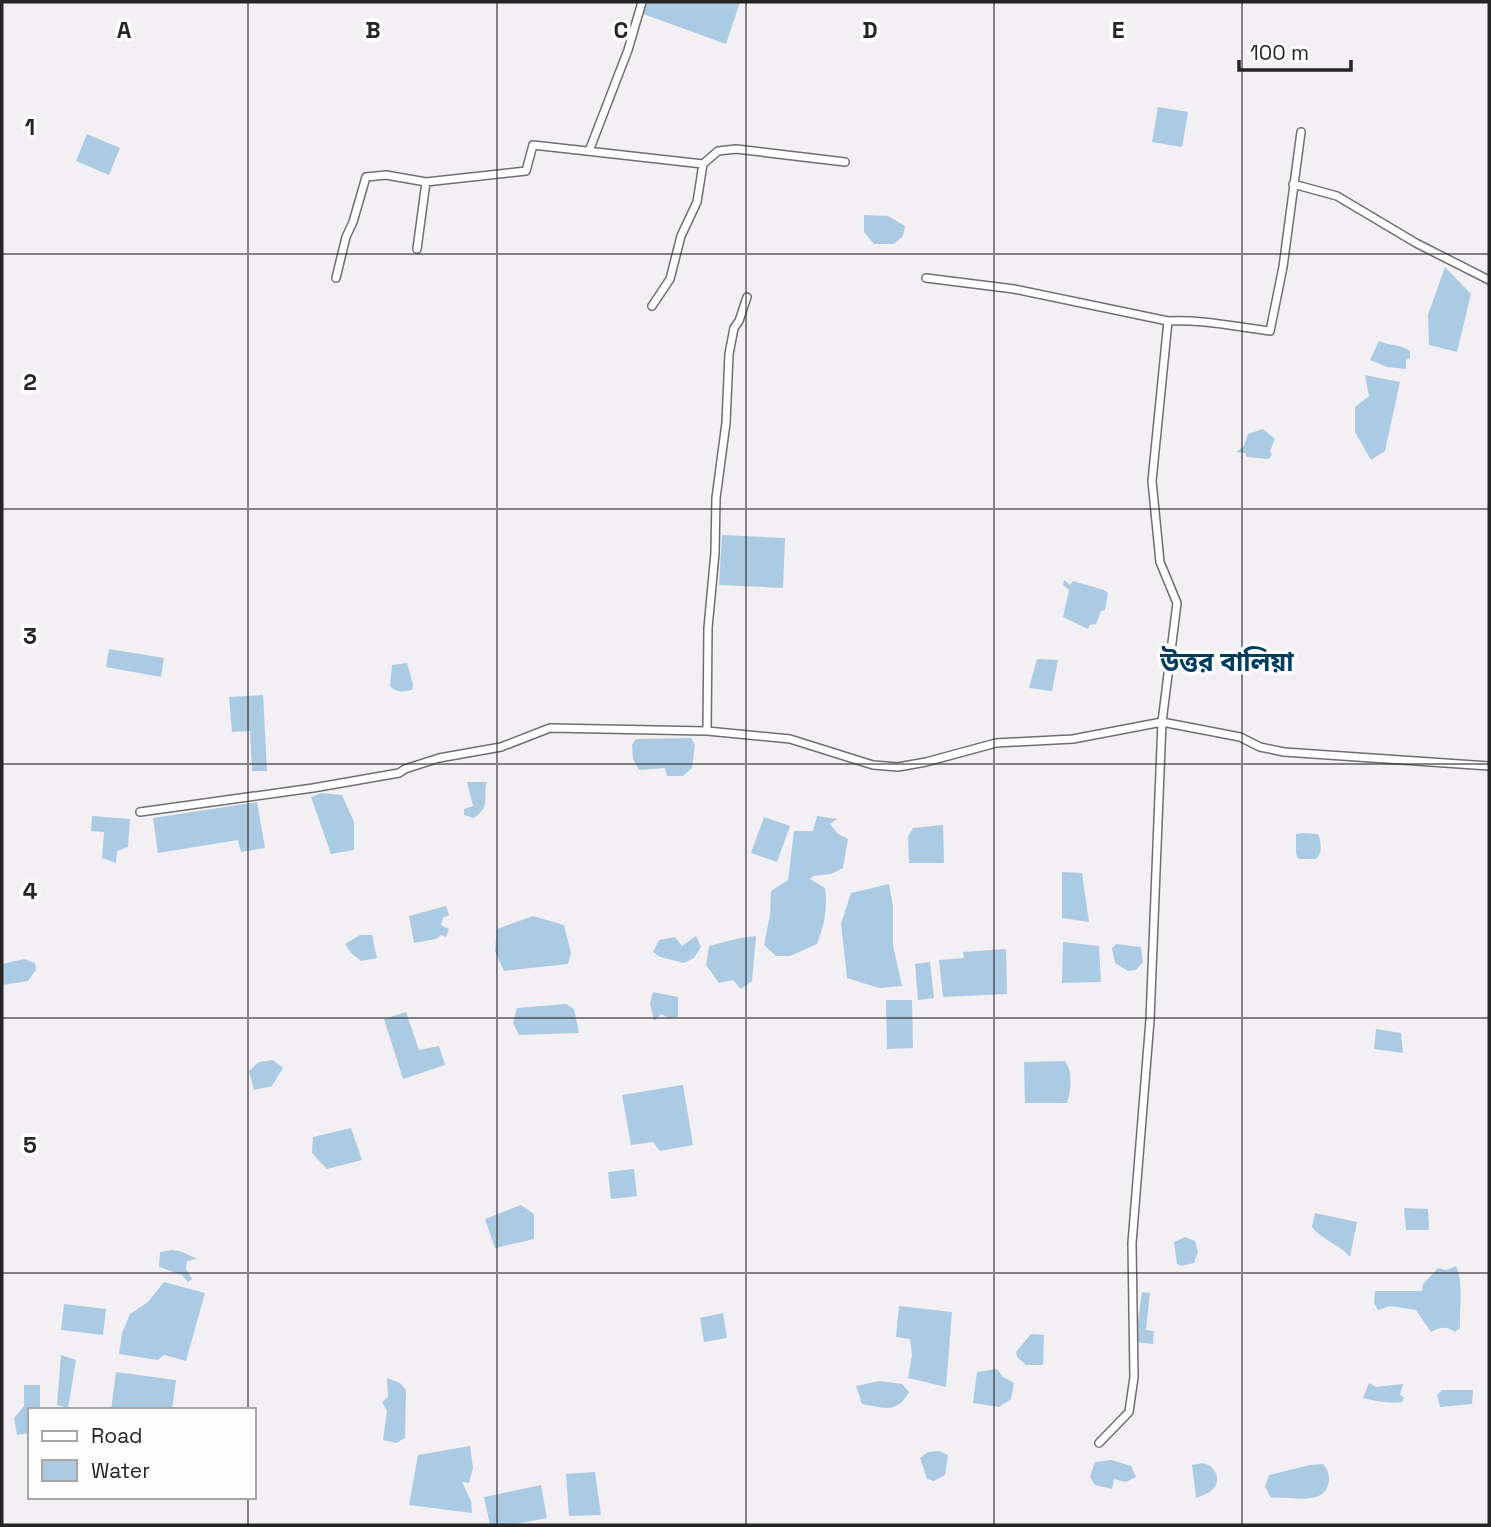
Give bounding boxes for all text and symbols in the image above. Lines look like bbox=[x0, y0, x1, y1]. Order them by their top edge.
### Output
text: A bbox=[117, 15, 132, 45]
text: B bbox=[365, 15, 381, 45]
text: C bbox=[614, 15, 628, 45]
text: D bbox=[862, 15, 878, 45]
text: E bbox=[1112, 15, 1124, 45]
scale bar bbox=[1239, 28, 1351, 72]
text: 100 m bbox=[1250, 39, 1309, 66]
text: 1 bbox=[25, 112, 35, 142]
text: 2 bbox=[23, 367, 37, 397]
text: 3 bbox=[23, 621, 37, 651]
district label: উত্তর বালিয়া bbox=[1159, 645, 1294, 679]
text: 4 bbox=[23, 876, 38, 906]
text: 5 bbox=[23, 1130, 37, 1160]
legend bbox=[28, 1408, 256, 1499]
text: Road bbox=[91, 1422, 143, 1449]
text: Water bbox=[91, 1457, 150, 1484]

